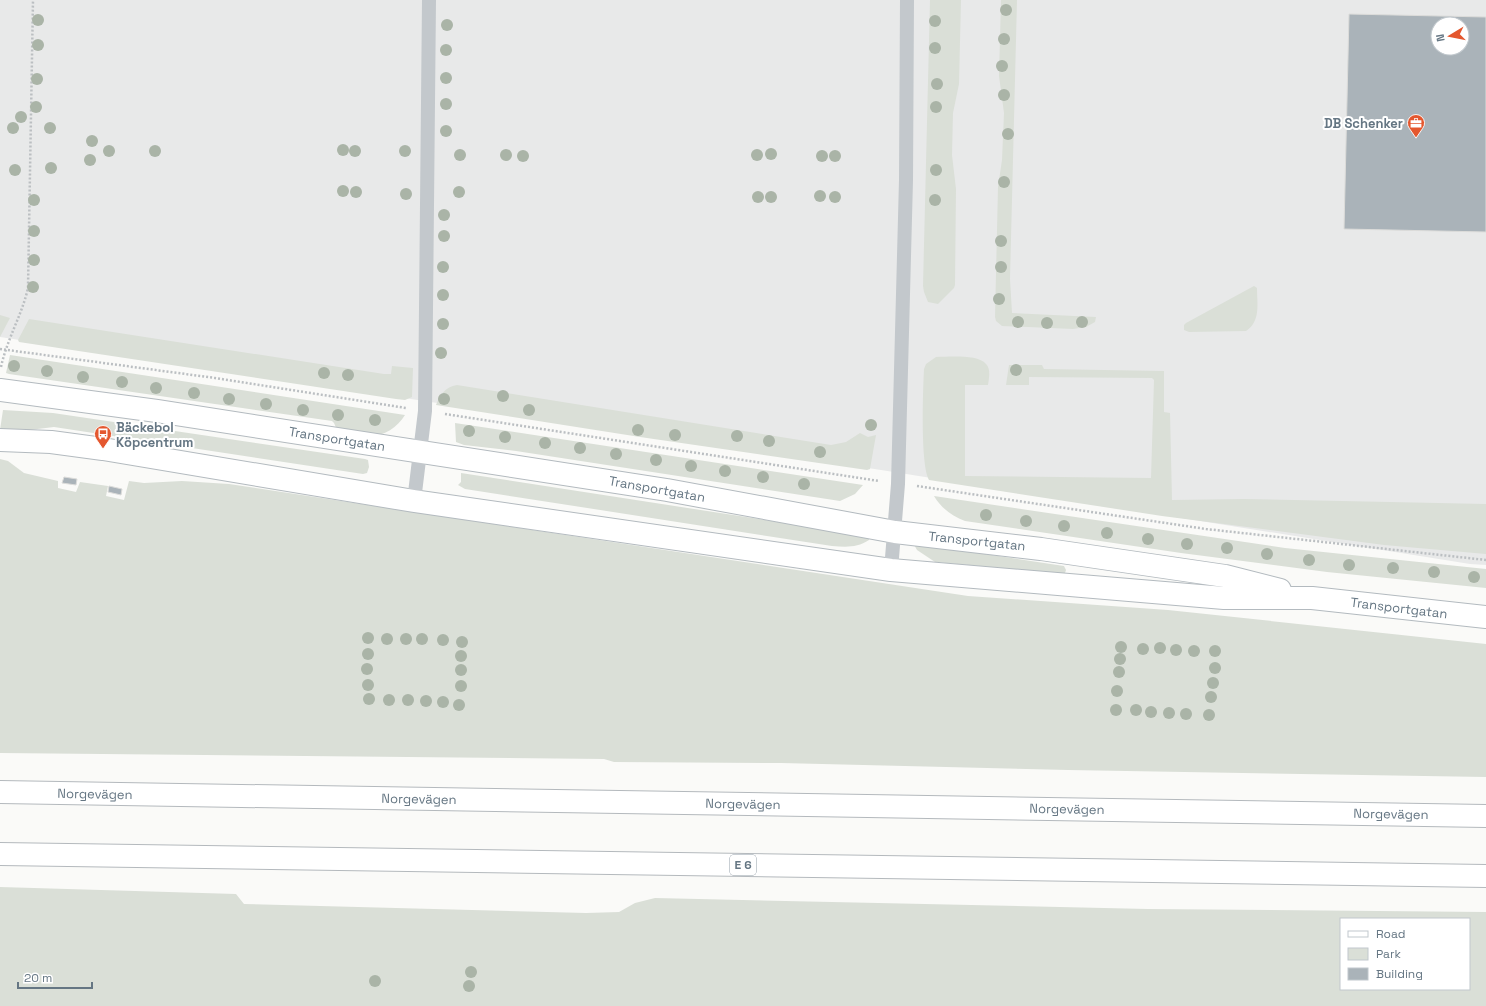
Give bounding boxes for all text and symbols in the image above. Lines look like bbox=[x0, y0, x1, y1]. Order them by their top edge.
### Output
north arrow bbox=[1430, 16, 1470, 56]
text: N bbox=[1433, 33, 1448, 43]
office icon: DB Schenker bbox=[1406, 113, 1426, 138]
place label: DB Schenker bbox=[1324, 115, 1403, 132]
place label: Bäckebol Köpcentrum bbox=[116, 419, 193, 451]
street label: Transportgatan bbox=[288, 423, 386, 455]
bus stop icon: Bäckebol Köpcentrum bbox=[93, 424, 113, 449]
street label: Transportgatan bbox=[608, 472, 706, 506]
street label: Transportgatan bbox=[928, 527, 1026, 555]
street label: Transportgatan bbox=[1350, 594, 1448, 622]
street label: Norgevägen bbox=[57, 785, 133, 803]
street label: Norgevägen bbox=[381, 790, 457, 808]
street label: Norgevägen bbox=[705, 795, 781, 813]
street label: Norgevägen bbox=[1029, 800, 1105, 818]
street label: Norgevägen bbox=[1353, 805, 1429, 823]
road number: E 6 bbox=[730, 855, 756, 875]
legend bbox=[1340, 918, 1470, 990]
text: Road bbox=[1376, 926, 1405, 942]
text: Park bbox=[1376, 946, 1401, 962]
scale bar bbox=[18, 964, 92, 990]
text: Building bbox=[1376, 966, 1423, 982]
text: 20 m bbox=[24, 970, 52, 986]

